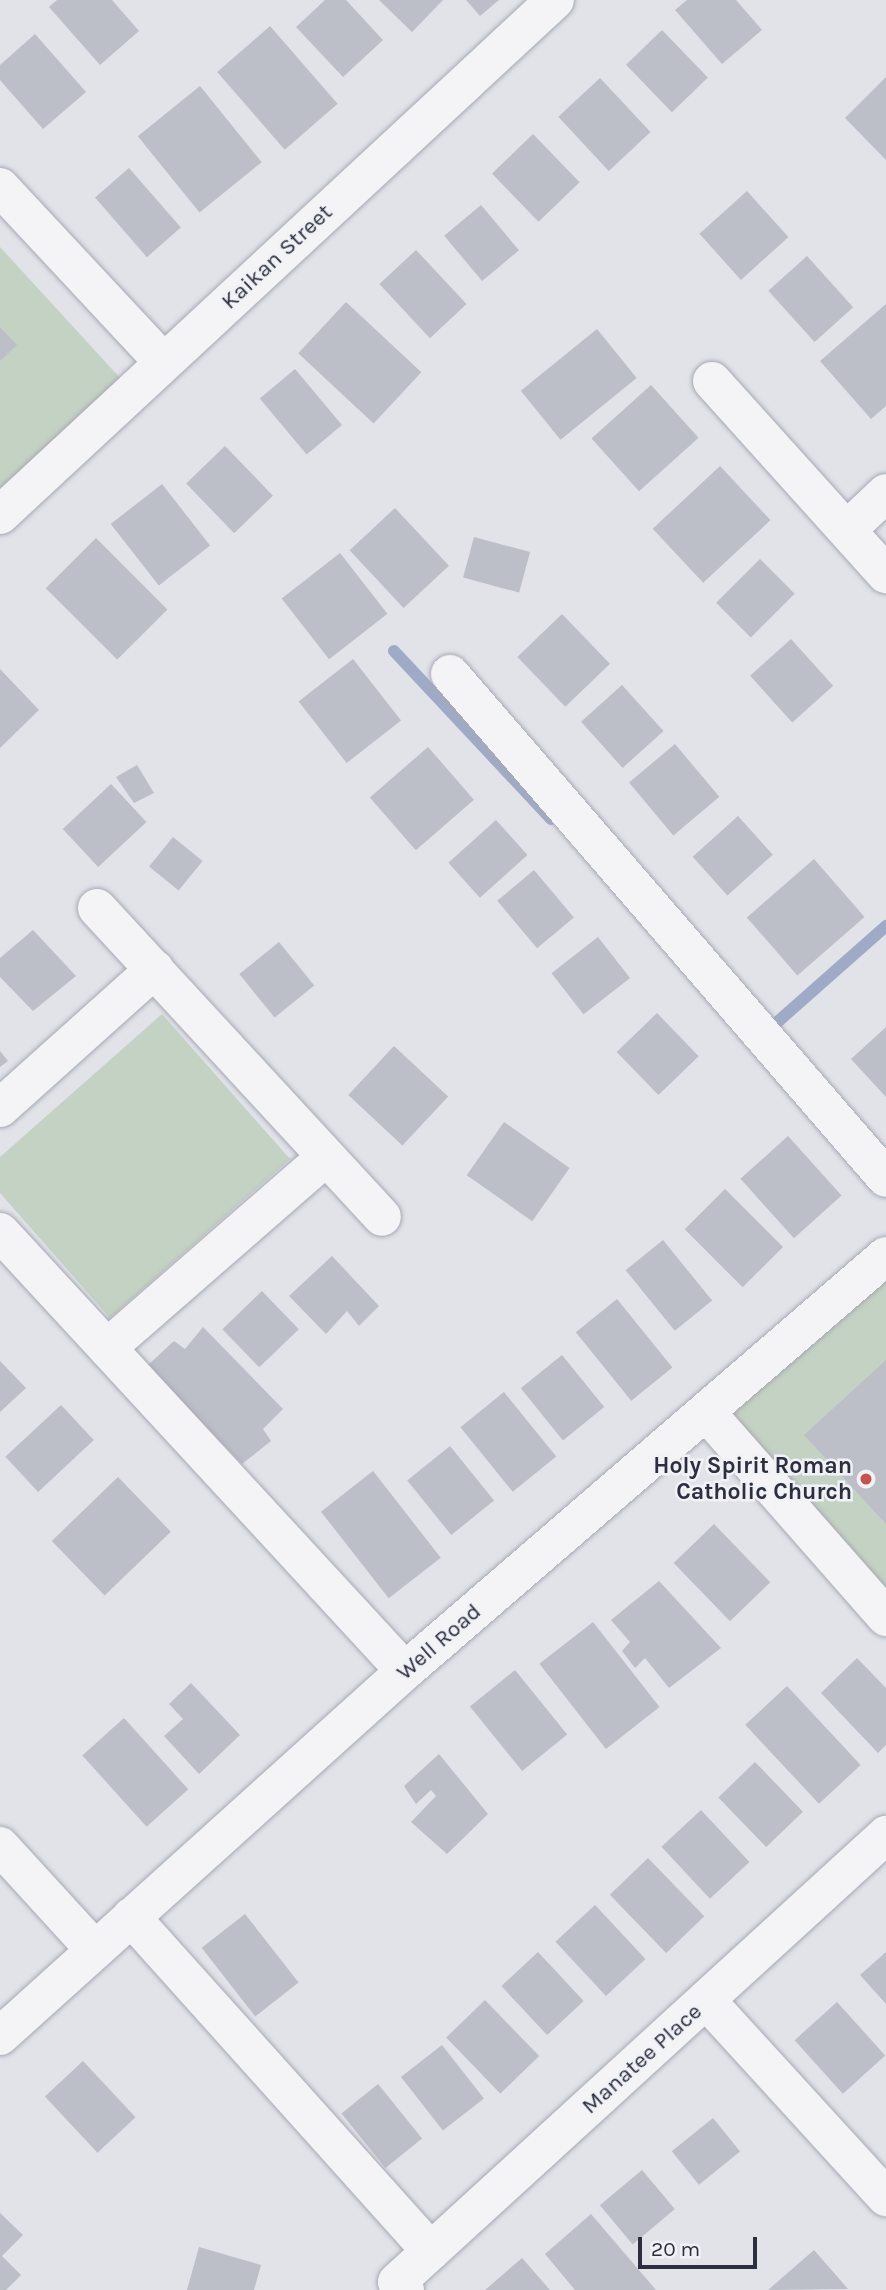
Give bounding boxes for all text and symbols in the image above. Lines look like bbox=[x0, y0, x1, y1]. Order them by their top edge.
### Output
street label: Kaikan Street bbox=[216, 199, 338, 315]
place label: Holy Spirit Roman Catholic Church bbox=[653, 1452, 852, 1506]
marker: Holy Spirit Roman Catholic Church bbox=[858, 1471, 874, 1487]
street label: Well Road bbox=[391, 1598, 487, 1686]
street label: Manatee Place bbox=[576, 1998, 708, 2120]
scale bar bbox=[641, 2224, 760, 2268]
text: 20 m bbox=[651, 2237, 700, 2261]

